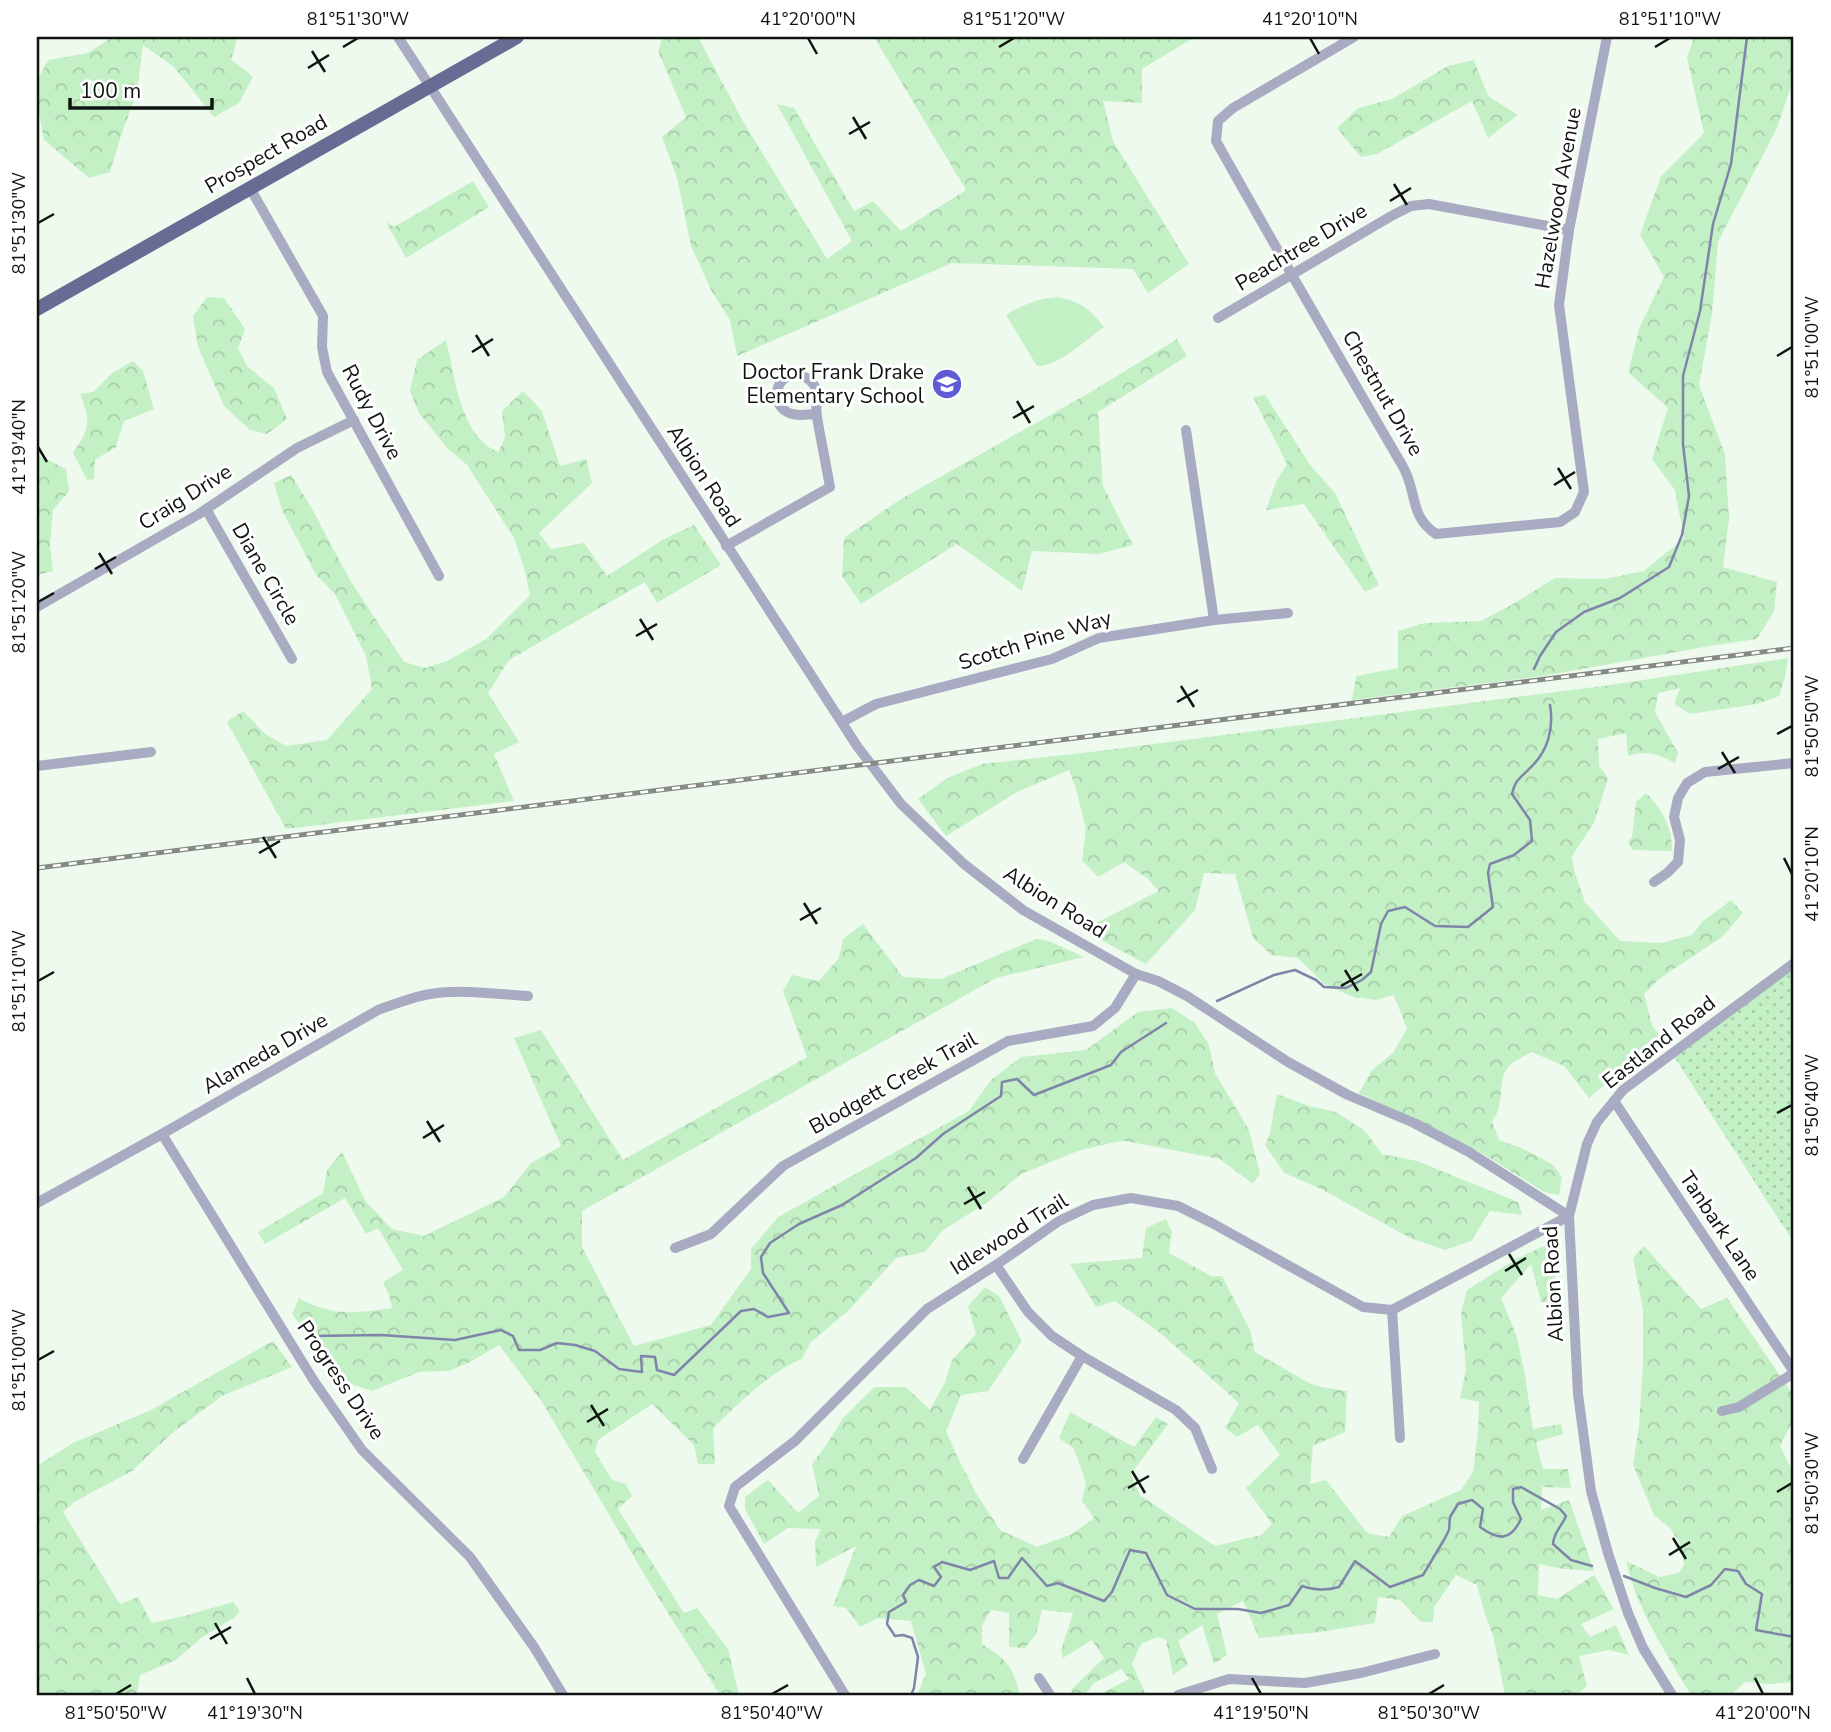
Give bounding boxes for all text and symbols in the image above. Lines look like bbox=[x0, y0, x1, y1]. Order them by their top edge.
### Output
text: 81°51'30"W bbox=[307, 7, 409, 31]
text: 41°20'00"N bbox=[760, 7, 856, 31]
text: 81°51'20"W bbox=[963, 7, 1065, 31]
text: 41°20'10"N bbox=[1262, 7, 1358, 31]
text: 81°51'10"W bbox=[1619, 7, 1721, 31]
scale bar bbox=[70, 66, 212, 110]
text: 100 m bbox=[80, 77, 141, 105]
street label: Hazelwood Avenue bbox=[1528, 105, 1588, 291]
street label: Prospect Road bbox=[200, 108, 332, 200]
text: 81°51'30"W bbox=[7, 172, 31, 274]
street label: Peachtree Drive bbox=[1230, 197, 1372, 297]
text: 81°51'00"W bbox=[1800, 296, 1824, 398]
street label: Chestnut Drive bbox=[1336, 325, 1430, 461]
place label: Doctor Frank Drake Elementary School bbox=[742, 358, 925, 410]
street label: Rudy Drive bbox=[335, 359, 409, 465]
school or university icon: Doctor Frank Drake Elementary School bbox=[930, 367, 964, 401]
text: 41°19'40"N bbox=[7, 399, 31, 495]
street label: Albion Road bbox=[661, 420, 747, 532]
street label: Craig Drive bbox=[133, 457, 237, 537]
street label: Diane Circle bbox=[226, 518, 306, 630]
text: 81°51'20"W bbox=[7, 551, 31, 653]
street label: Scotch Pine Way bbox=[955, 603, 1115, 677]
text: 81°50'50"W bbox=[1800, 675, 1824, 777]
text: 41°20'10"N bbox=[1800, 826, 1824, 922]
street label: Albion Road bbox=[998, 859, 1112, 945]
text: 81°51'10"W bbox=[7, 930, 31, 1032]
street label: Eastland Road bbox=[1597, 989, 1721, 1095]
street label: Alameda Drive bbox=[197, 1006, 333, 1100]
street label: Blodgett Creek Trail bbox=[804, 1025, 983, 1141]
text: 81°50'40"W bbox=[1800, 1054, 1824, 1156]
street label: Tanbark Lane bbox=[1673, 1166, 1767, 1286]
street label: Idlewood Trail bbox=[945, 1186, 1074, 1281]
street label: Albion Road bbox=[1536, 1225, 1570, 1343]
text: 81°51'00"W bbox=[7, 1309, 31, 1411]
street label: Progress Drive bbox=[291, 1315, 391, 1445]
text: 81°50'30"W bbox=[1800, 1432, 1824, 1534]
text: 81°50'50"W bbox=[65, 1701, 167, 1725]
text: 41°19'30"N bbox=[207, 1701, 303, 1725]
text: 81°50'40"W bbox=[721, 1701, 823, 1725]
text: 41°19'50"N bbox=[1213, 1701, 1309, 1725]
text: 81°50'30"W bbox=[1378, 1701, 1480, 1725]
text: 41°20'00"N bbox=[1715, 1701, 1811, 1725]

